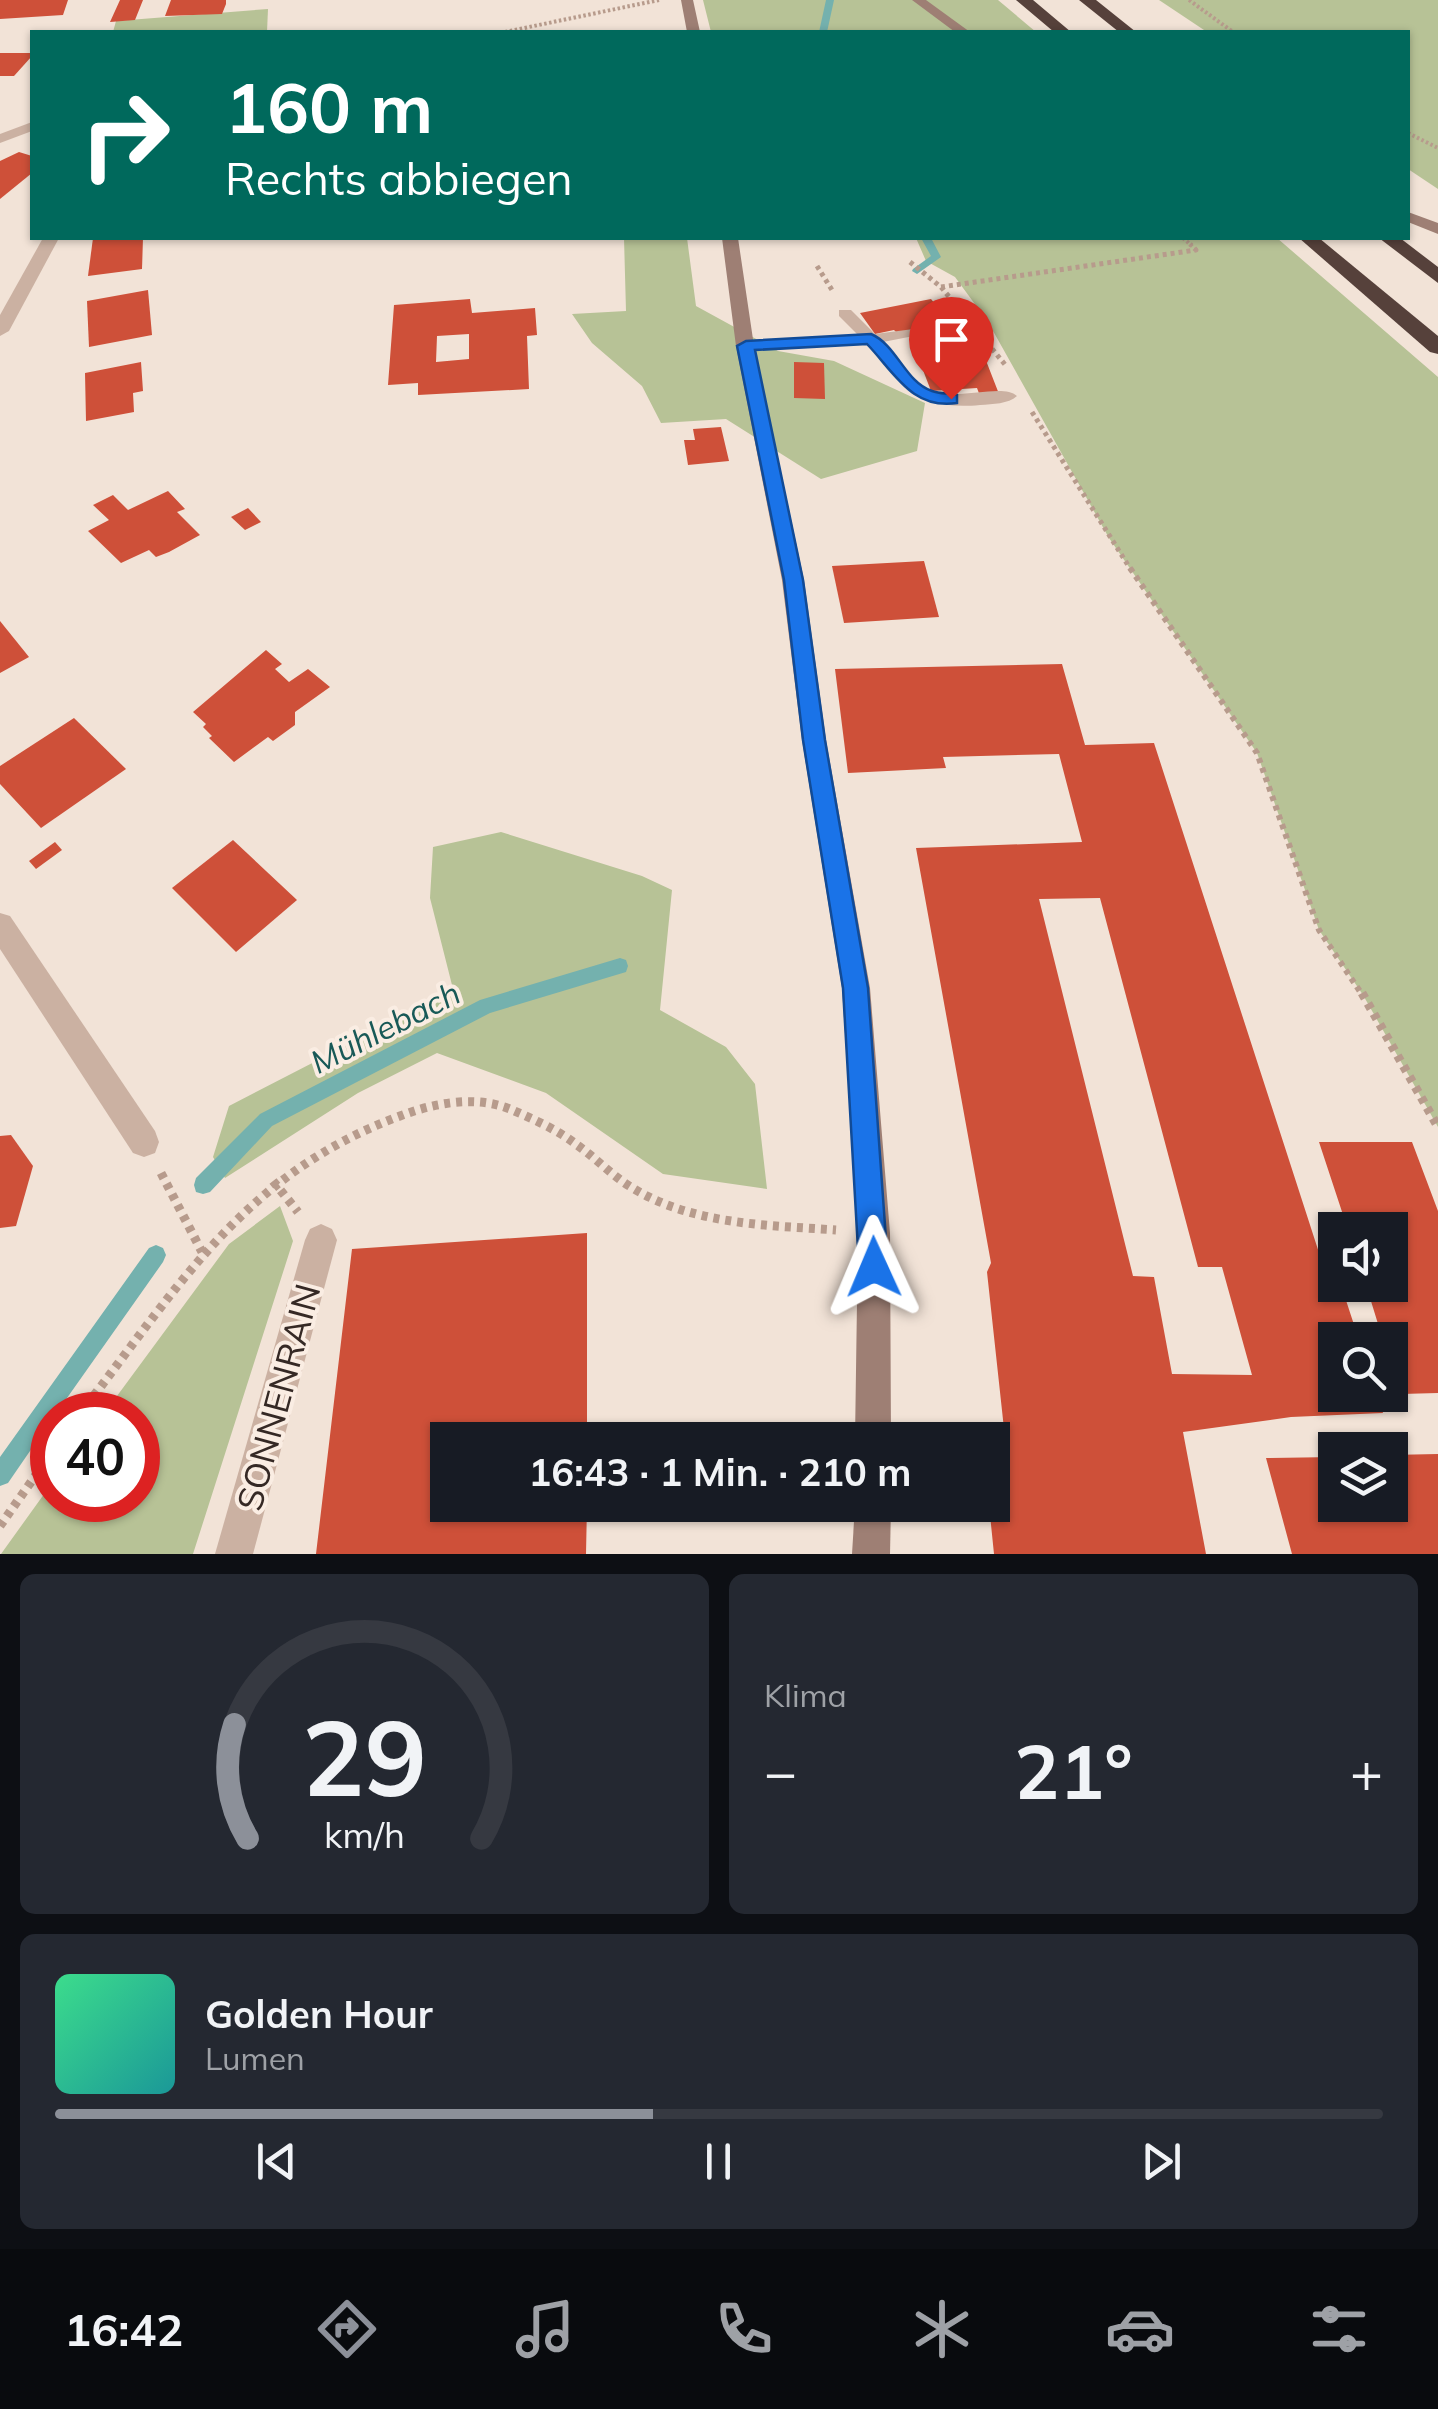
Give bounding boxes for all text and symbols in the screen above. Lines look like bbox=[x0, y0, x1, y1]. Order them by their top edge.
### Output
text: 160 m bbox=[225, 63, 433, 151]
icon: right bbox=[60, 70, 190, 200]
text: Rechts abbiegen bbox=[225, 150, 573, 206]
pin bbox=[909, 297, 994, 400]
icon: arrive bbox=[924, 312, 979, 367]
water label: Mühlebach bbox=[303, 972, 467, 1082]
map controls bbox=[1318, 1212, 1408, 1522]
button: sound bbox=[1318, 1212, 1408, 1302]
position arrow bbox=[822, 1215, 926, 1319]
street label: SONNENRAIN bbox=[227, 1279, 329, 1515]
button: search bbox=[1318, 1322, 1408, 1412]
speed limit sign: 40 bbox=[30, 1392, 160, 1522]
button: layers bbox=[1318, 1432, 1408, 1522]
text: 16:43 · 1 Min. · 210 m bbox=[529, 1448, 911, 1496]
text: Klima bbox=[764, 1675, 847, 1715]
text: 29 bbox=[302, 1691, 427, 1822]
text: 21° bbox=[1014, 1724, 1133, 1818]
text: − bbox=[764, 1737, 797, 1806]
text: + bbox=[1350, 1737, 1383, 1806]
text: km/h bbox=[324, 1812, 405, 1857]
text: Golden Hour bbox=[205, 1990, 433, 2038]
text: Lumen bbox=[205, 2038, 305, 2078]
icon: previous bbox=[249, 2134, 304, 2189]
icon: pause bbox=[691, 2134, 746, 2189]
icon: next bbox=[1134, 2134, 1189, 2189]
icon: directions bbox=[312, 2294, 382, 2364]
icon: music bbox=[510, 2294, 580, 2364]
icon: phone bbox=[709, 2294, 779, 2364]
icon: climate bbox=[907, 2294, 977, 2364]
icon: car bbox=[1105, 2294, 1175, 2364]
icon: filters bbox=[1304, 2294, 1374, 2364]
text: 16:42 bbox=[64, 2301, 183, 2357]

